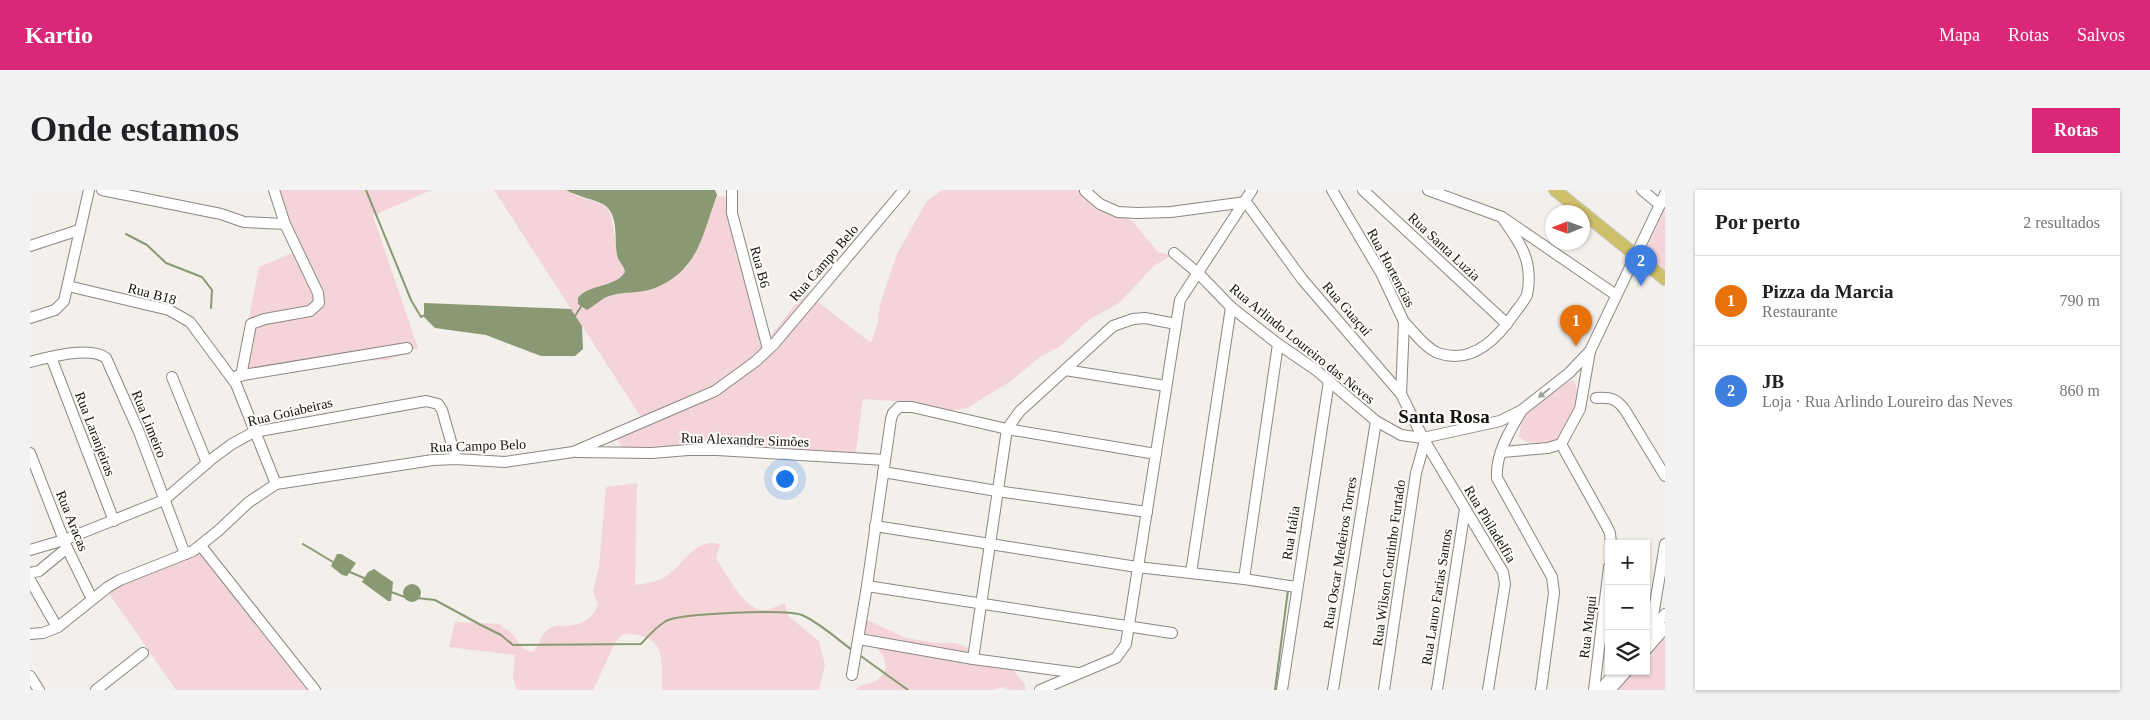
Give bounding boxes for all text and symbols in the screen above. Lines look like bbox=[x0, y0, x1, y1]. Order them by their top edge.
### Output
text: Kartio bbox=[25, 22, 93, 48]
text: Mapa bbox=[1939, 25, 1980, 45]
text: Rotas bbox=[2008, 25, 2049, 45]
text: Salvos bbox=[2077, 25, 2125, 45]
button: Rotas bbox=[2032, 108, 2120, 153]
text: Onde estamos bbox=[30, 110, 239, 149]
north arrow bbox=[1545, 205, 1590, 250]
street label: Rua Santa Luzia bbox=[1405, 210, 1484, 285]
text: Por perto bbox=[1715, 210, 1800, 234]
text: 2 resultados bbox=[2023, 214, 2100, 231]
street label: Rua Campo Belo bbox=[787, 222, 861, 304]
street label: Rua Hortencias bbox=[1364, 226, 1418, 310]
street label: Rua B6 bbox=[747, 245, 773, 289]
pin: 2 bbox=[1625, 245, 1657, 286]
street label: Rua Guaçuí bbox=[1320, 279, 1375, 339]
street label: Rua B18 bbox=[126, 280, 178, 308]
street label: Rua Arlindo Loureiro das Neves bbox=[1227, 281, 1377, 407]
text: Pizza da Marcia bbox=[1762, 281, 1894, 302]
text: 1 bbox=[1727, 292, 1735, 309]
text: 790 m bbox=[2060, 292, 2100, 309]
text: Restaurante bbox=[1762, 303, 1838, 320]
pin: 1 bbox=[1560, 305, 1592, 346]
text: JB bbox=[1762, 371, 1784, 392]
text: 2 bbox=[1727, 382, 1735, 399]
text: 860 m bbox=[2060, 382, 2100, 399]
street label: Rua Limeiro bbox=[129, 388, 169, 460]
one-way arrow bbox=[1538, 388, 1551, 399]
street label: Rua Laranjeiras bbox=[72, 390, 118, 478]
text: Loja · Rua Arlindo Loureiro das Neves bbox=[1762, 393, 2013, 410]
street label: Rua Goiabeiras bbox=[246, 395, 334, 429]
district label: Santa Rosa bbox=[1398, 406, 1490, 427]
street label: Rua Alexandre Simões bbox=[681, 430, 809, 450]
street label: Rua Campo Belo bbox=[430, 437, 526, 455]
your location bbox=[772, 466, 798, 492]
street label: Rua Oscar Medeiros Torres bbox=[1321, 476, 1359, 630]
street label: Rua Wilson Coutinho Furtado bbox=[1370, 479, 1408, 647]
street label: Rua Philadelfia bbox=[1461, 483, 1519, 566]
street label: Rua Aracas bbox=[53, 488, 91, 554]
street label: Rua Itália bbox=[1279, 504, 1303, 561]
street label: Rua Lauro Farias Santos bbox=[1419, 528, 1455, 666]
map controls bbox=[1605, 540, 1650, 675]
button: + bbox=[1605, 540, 1650, 585]
button: − bbox=[1605, 585, 1650, 630]
street label: Rua Muqui bbox=[1577, 595, 1599, 659]
button: layers bbox=[1605, 630, 1650, 675]

